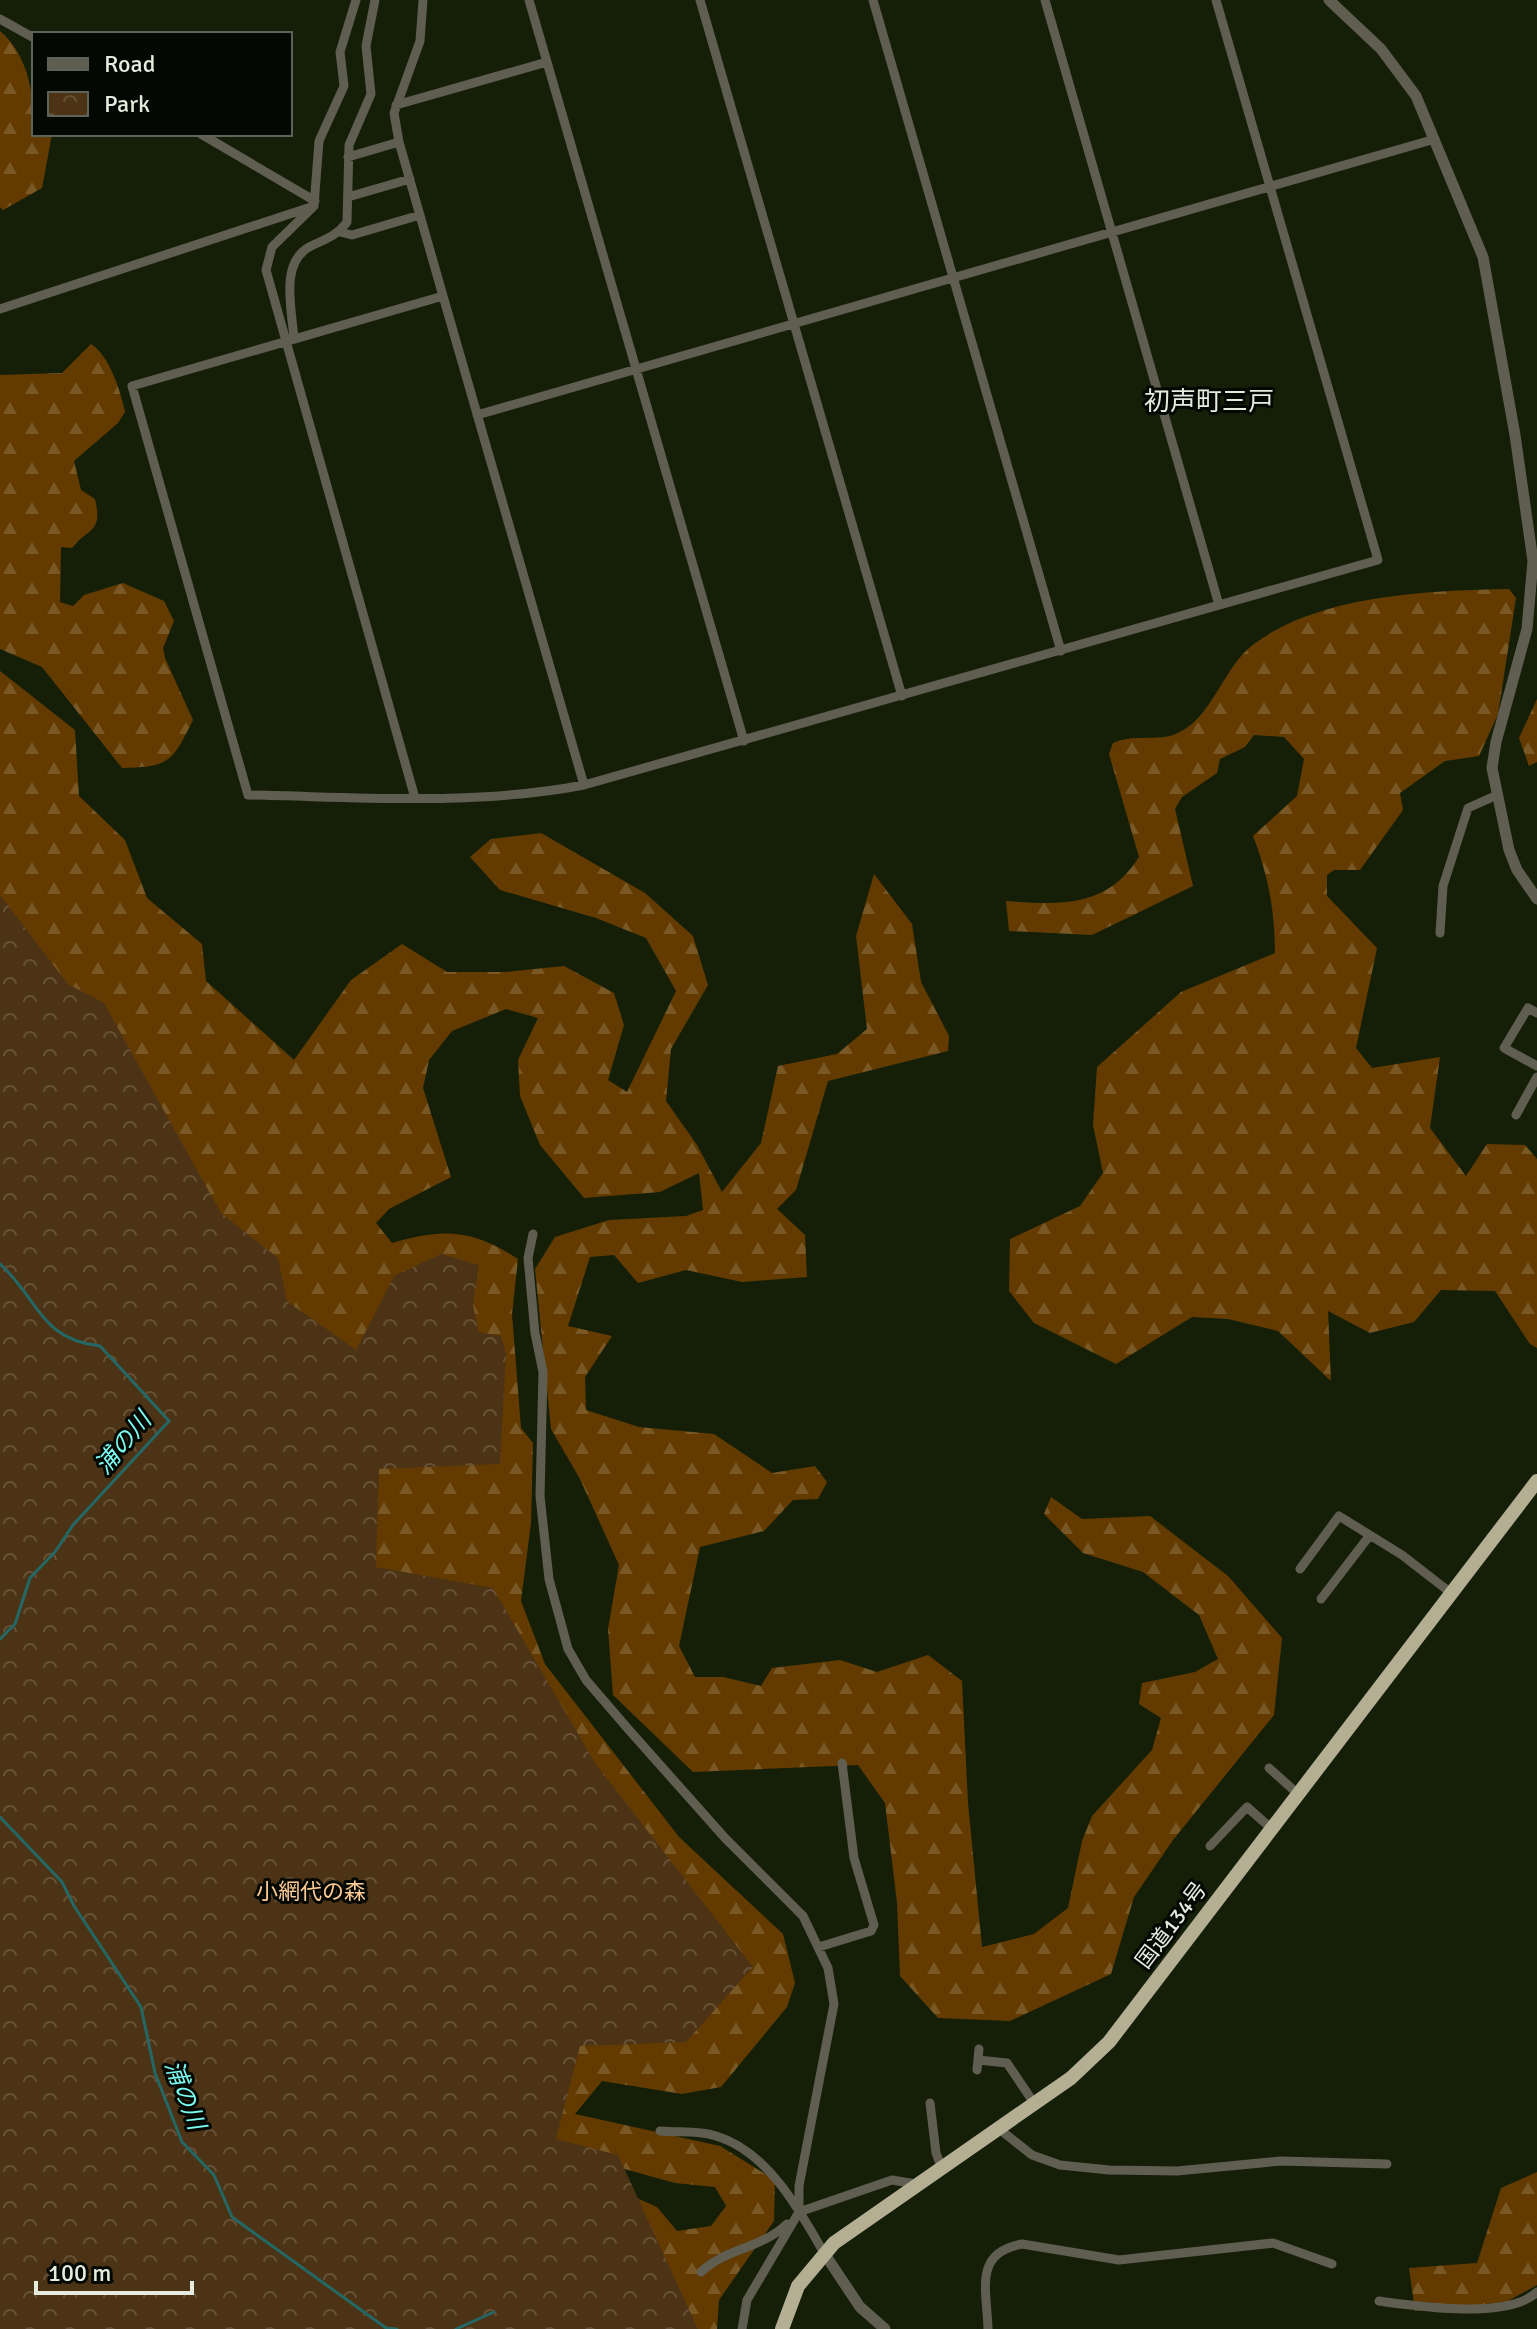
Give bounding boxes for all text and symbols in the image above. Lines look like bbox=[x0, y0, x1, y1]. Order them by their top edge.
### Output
legend bbox=[32, 32, 292, 136]
text: Road bbox=[104, 49, 155, 79]
text: Park bbox=[104, 89, 150, 119]
district label: 初声町三戸 bbox=[1144, 386, 1274, 418]
water label: 浦の川 bbox=[88, 1403, 160, 1480]
street label: 国道134号 bbox=[1130, 1876, 1212, 1974]
park label: 小網代の森 bbox=[256, 1878, 366, 1905]
water label: 浦の川 bbox=[158, 2056, 213, 2137]
scale bar bbox=[36, 2245, 192, 2295]
text: 100 m bbox=[48, 2258, 111, 2288]

